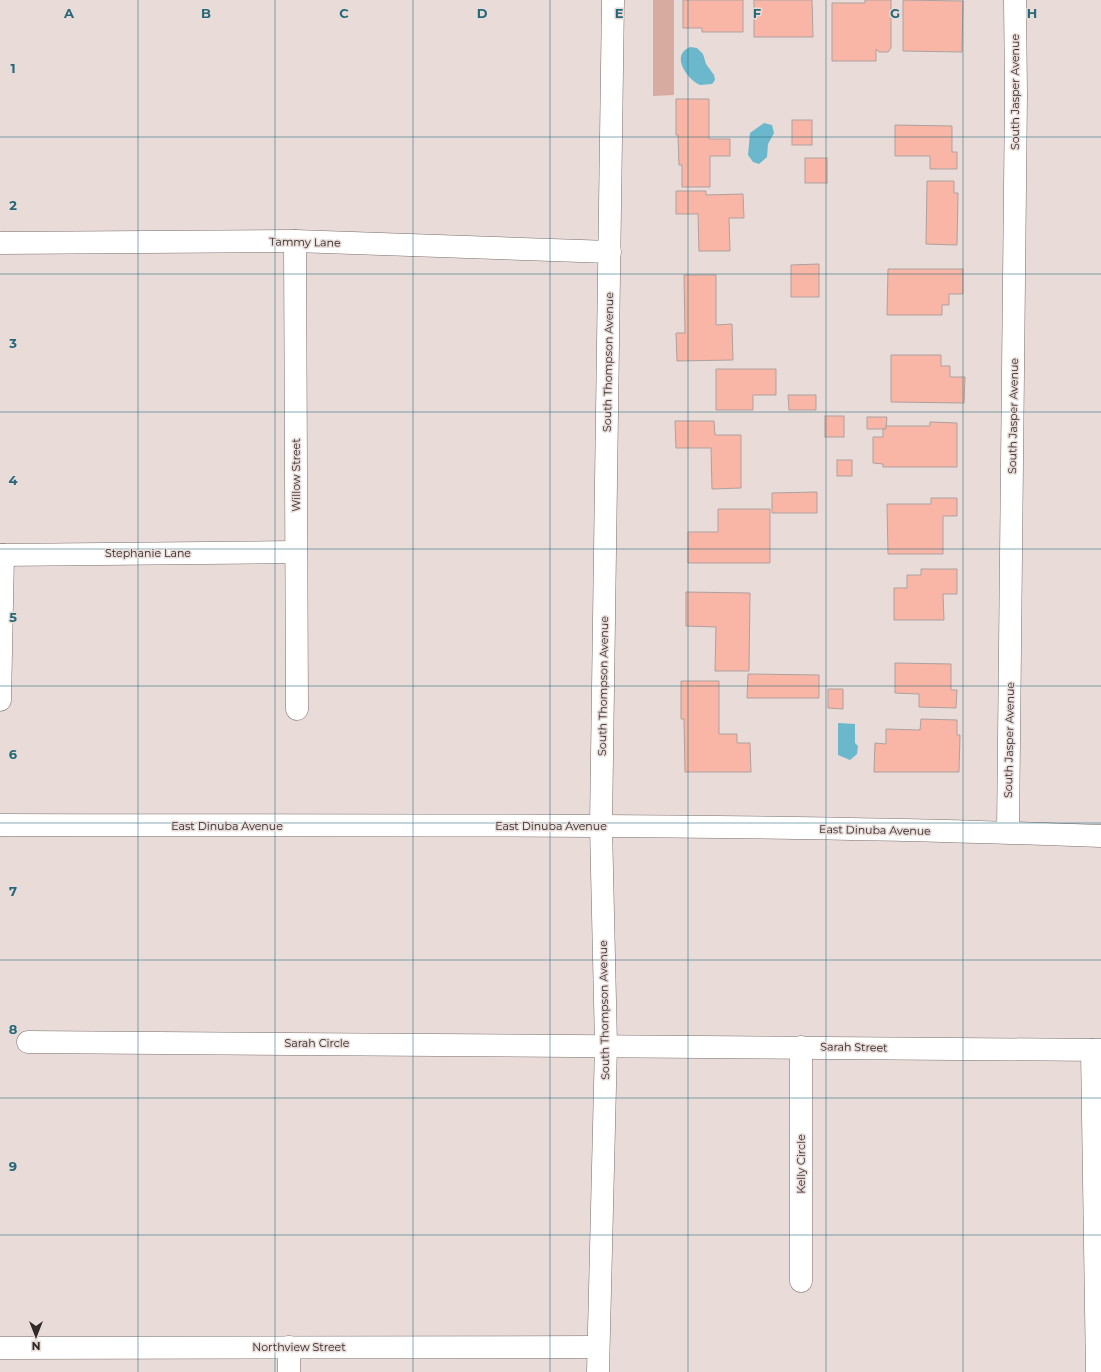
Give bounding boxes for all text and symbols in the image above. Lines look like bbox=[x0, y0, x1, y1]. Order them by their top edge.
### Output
text: A bbox=[63, 5, 75, 21]
text: B bbox=[201, 5, 211, 21]
text: C bbox=[339, 5, 349, 21]
text: D bbox=[477, 5, 488, 21]
text: E bbox=[615, 5, 624, 21]
text: F bbox=[753, 5, 761, 21]
text: G bbox=[890, 5, 900, 21]
text: H bbox=[1027, 5, 1037, 21]
street label: South Jasper Avenue bbox=[1008, 34, 1022, 150]
text: 1 bbox=[10, 60, 16, 76]
text: 2 bbox=[9, 197, 17, 213]
street label: Tammy Lane bbox=[269, 234, 341, 250]
street label: South Thompson Avenue bbox=[600, 292, 616, 432]
text: 3 bbox=[8, 335, 17, 351]
street label: South Jasper Avenue bbox=[1005, 357, 1021, 474]
street label: Willow Street bbox=[289, 438, 303, 512]
text: 4 bbox=[9, 472, 18, 488]
street label: Stephanie Lane bbox=[105, 546, 191, 560]
text: 5 bbox=[9, 609, 17, 625]
street label: South Thompson Avenue bbox=[595, 616, 611, 756]
street label: South Jasper Avenue bbox=[1001, 681, 1017, 798]
text: 6 bbox=[9, 746, 18, 762]
street label: East Dinuba Avenue bbox=[171, 819, 283, 833]
street label: East Dinuba Avenue bbox=[495, 819, 607, 833]
street label: East Dinuba Avenue bbox=[819, 822, 931, 838]
text: 7 bbox=[9, 883, 17, 899]
street label: South Thompson Avenue bbox=[596, 940, 612, 1080]
text: 8 bbox=[9, 1021, 18, 1037]
street label: Sarah Circle bbox=[285, 1036, 350, 1050]
street label: Sarah Street bbox=[820, 1039, 888, 1055]
street label: Kelly Circle bbox=[794, 1134, 808, 1194]
text: 9 bbox=[9, 1158, 17, 1174]
north arrow bbox=[16, 1316, 56, 1356]
text: N bbox=[32, 1339, 40, 1353]
street label: Northview Street bbox=[252, 1340, 346, 1354]

